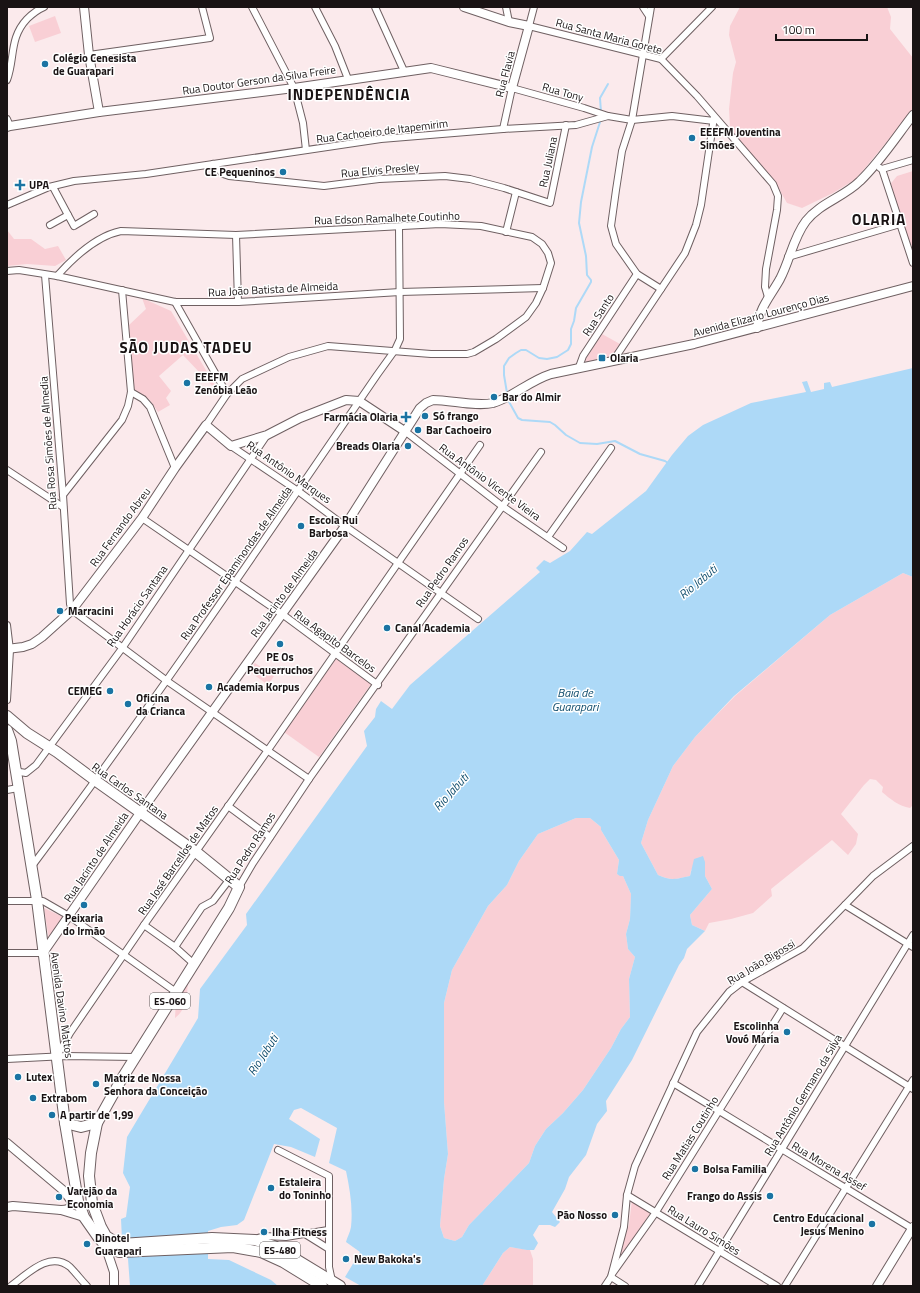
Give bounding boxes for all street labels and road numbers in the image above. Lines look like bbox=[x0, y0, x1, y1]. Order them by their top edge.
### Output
street label: Rua Santa Maria Gorete bbox=[554, 14, 665, 58]
street label: Rua Flavia bbox=[491, 49, 519, 99]
street label: Rua Doutor Gerson da Silva Freire bbox=[181, 61, 337, 99]
street label: Rua Tony bbox=[540, 78, 586, 106]
street label: Rua Cachoeiro de Itapemirim bbox=[315, 115, 449, 147]
street label: Rua Juliana bbox=[535, 135, 561, 189]
street label: Rua Elvis Presley bbox=[340, 159, 421, 181]
street label: Rua Edson Ramalhete Coutinho bbox=[314, 207, 460, 229]
street label: Rua João Batista de Almeida bbox=[208, 278, 339, 300]
street label: Avenida Elizario Lourenço Dias bbox=[691, 289, 831, 341]
street label: Rua Santo bbox=[578, 291, 618, 339]
street label: Rua Rosa Simões de Almedia bbox=[35, 375, 61, 510]
street label: Rua Antônio Marques bbox=[244, 437, 334, 507]
street label: Rua Antônio Vicente Vieira bbox=[436, 440, 544, 525]
street label: Rua Professor Epaminondas de Almeida bbox=[176, 482, 296, 643]
street label: Rua Fernando Abreu bbox=[86, 484, 154, 570]
street label: Rua Pedro Ramos bbox=[412, 534, 472, 610]
street label: Rua Jacinto de Almeida bbox=[246, 545, 322, 640]
street label: Rua Horácio Santana bbox=[103, 561, 172, 650]
street label: Rua Agapito Barcelos bbox=[291, 606, 379, 676]
street label: Rua Carlos Santana bbox=[89, 759, 172, 824]
street label: Rua José Barcellos de Matos bbox=[134, 802, 222, 918]
street label: Rua Jacinto de Almeida bbox=[60, 808, 132, 905]
street label: Rua Pedro Ramos bbox=[221, 809, 279, 887]
street label: Rua João Bigossi bbox=[724, 935, 798, 989]
street label: Avenida Davino Mattos bbox=[47, 951, 77, 1059]
road number: ES-060 bbox=[150, 993, 190, 1009]
street label: Rua Antônio Germano da Silva bbox=[760, 1031, 846, 1159]
street label: Rua Matias Coutinho bbox=[658, 1093, 722, 1183]
street label: Rua Morena Assef bbox=[789, 1137, 870, 1195]
street label: Rua Lauro Simões bbox=[665, 1201, 743, 1259]
road number: ES-480 bbox=[260, 1242, 300, 1258]

